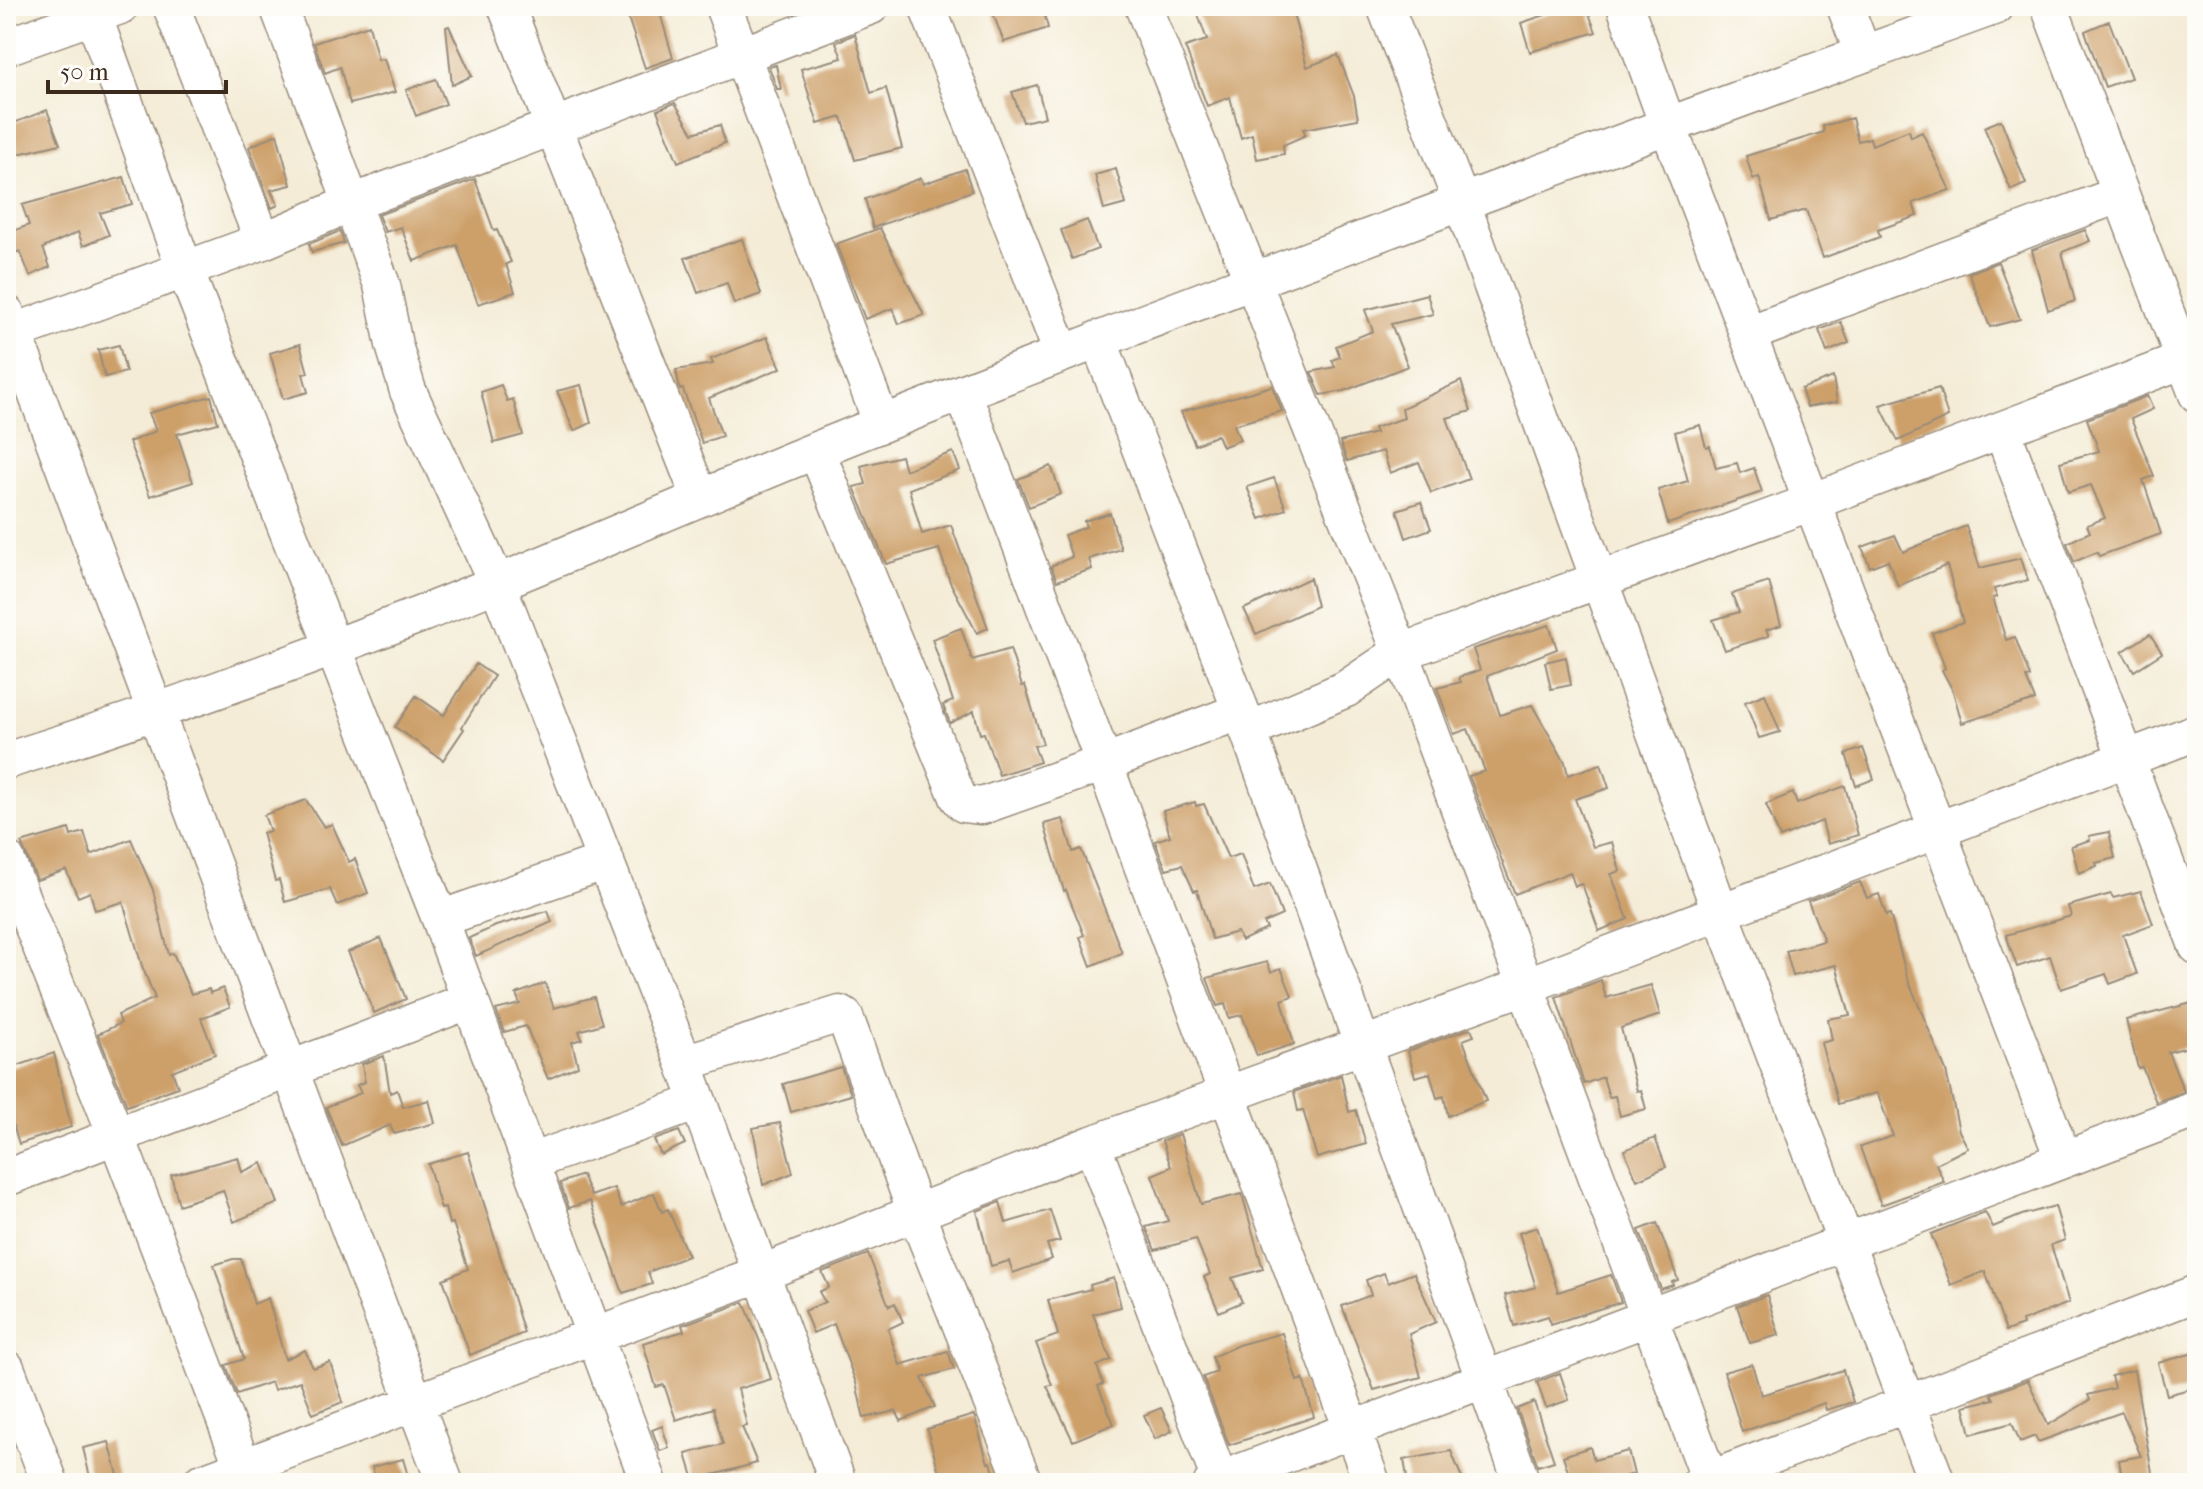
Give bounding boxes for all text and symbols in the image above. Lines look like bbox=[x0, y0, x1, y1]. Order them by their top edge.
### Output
scale bar bbox=[48, 44, 226, 94]
text: 50 m bbox=[60, 58, 109, 86]

